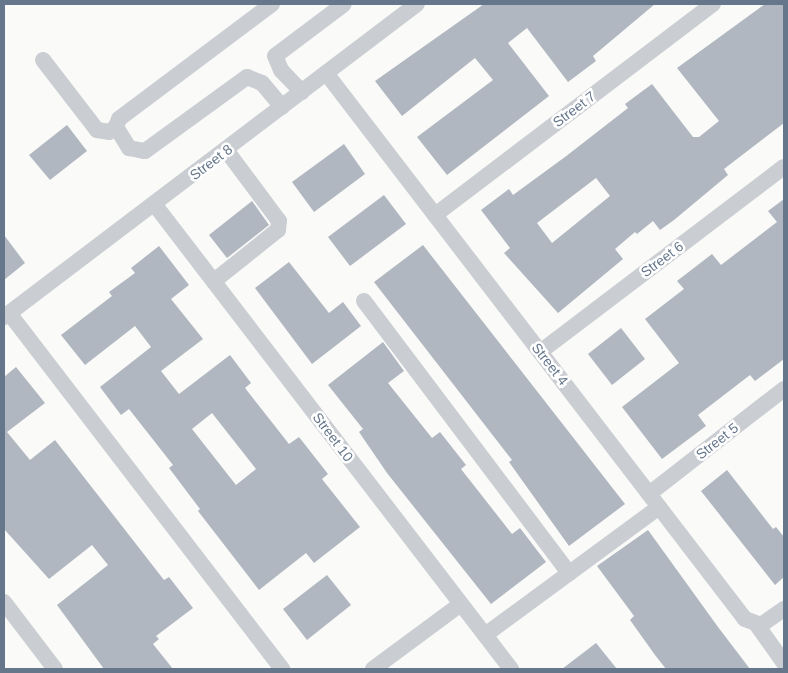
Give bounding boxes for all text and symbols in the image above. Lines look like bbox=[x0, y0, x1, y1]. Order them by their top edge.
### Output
street label: Street 7 bbox=[549, 88, 599, 130]
street label: Street 8 bbox=[186, 141, 236, 183]
street label: Street 6 bbox=[637, 238, 687, 280]
street label: Street 4 bbox=[528, 340, 572, 388]
street label: Street 10 bbox=[309, 409, 357, 465]
street label: Street 5 bbox=[693, 419, 741, 463]

